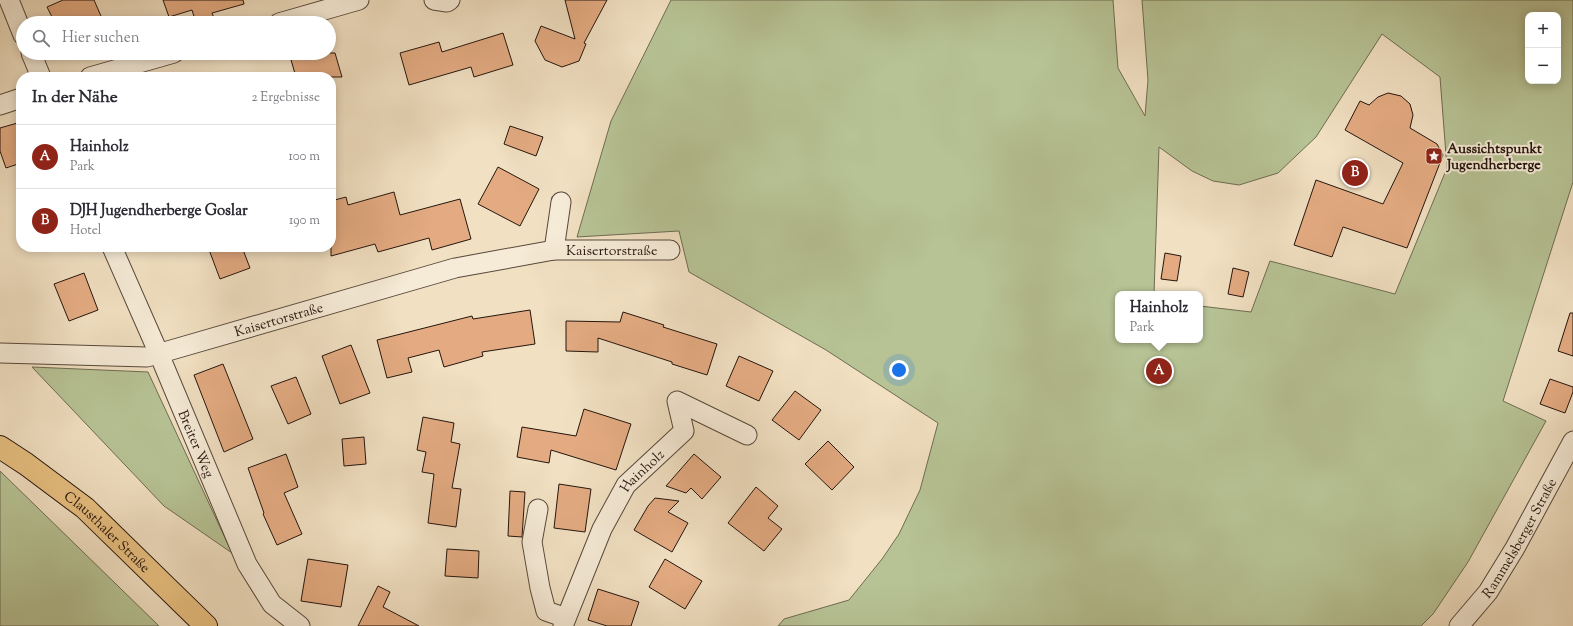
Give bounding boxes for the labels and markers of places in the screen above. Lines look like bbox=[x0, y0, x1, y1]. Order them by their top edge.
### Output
place label: Aussichtspunkt Jugendherberge bbox=[1446, 140, 1542, 176]
place icon: Aussichtspunkt Jugendherberge bbox=[1424, 146, 1444, 166]
pin: B bbox=[1342, 158, 1368, 188]
pin: A bbox=[1146, 356, 1172, 386]

